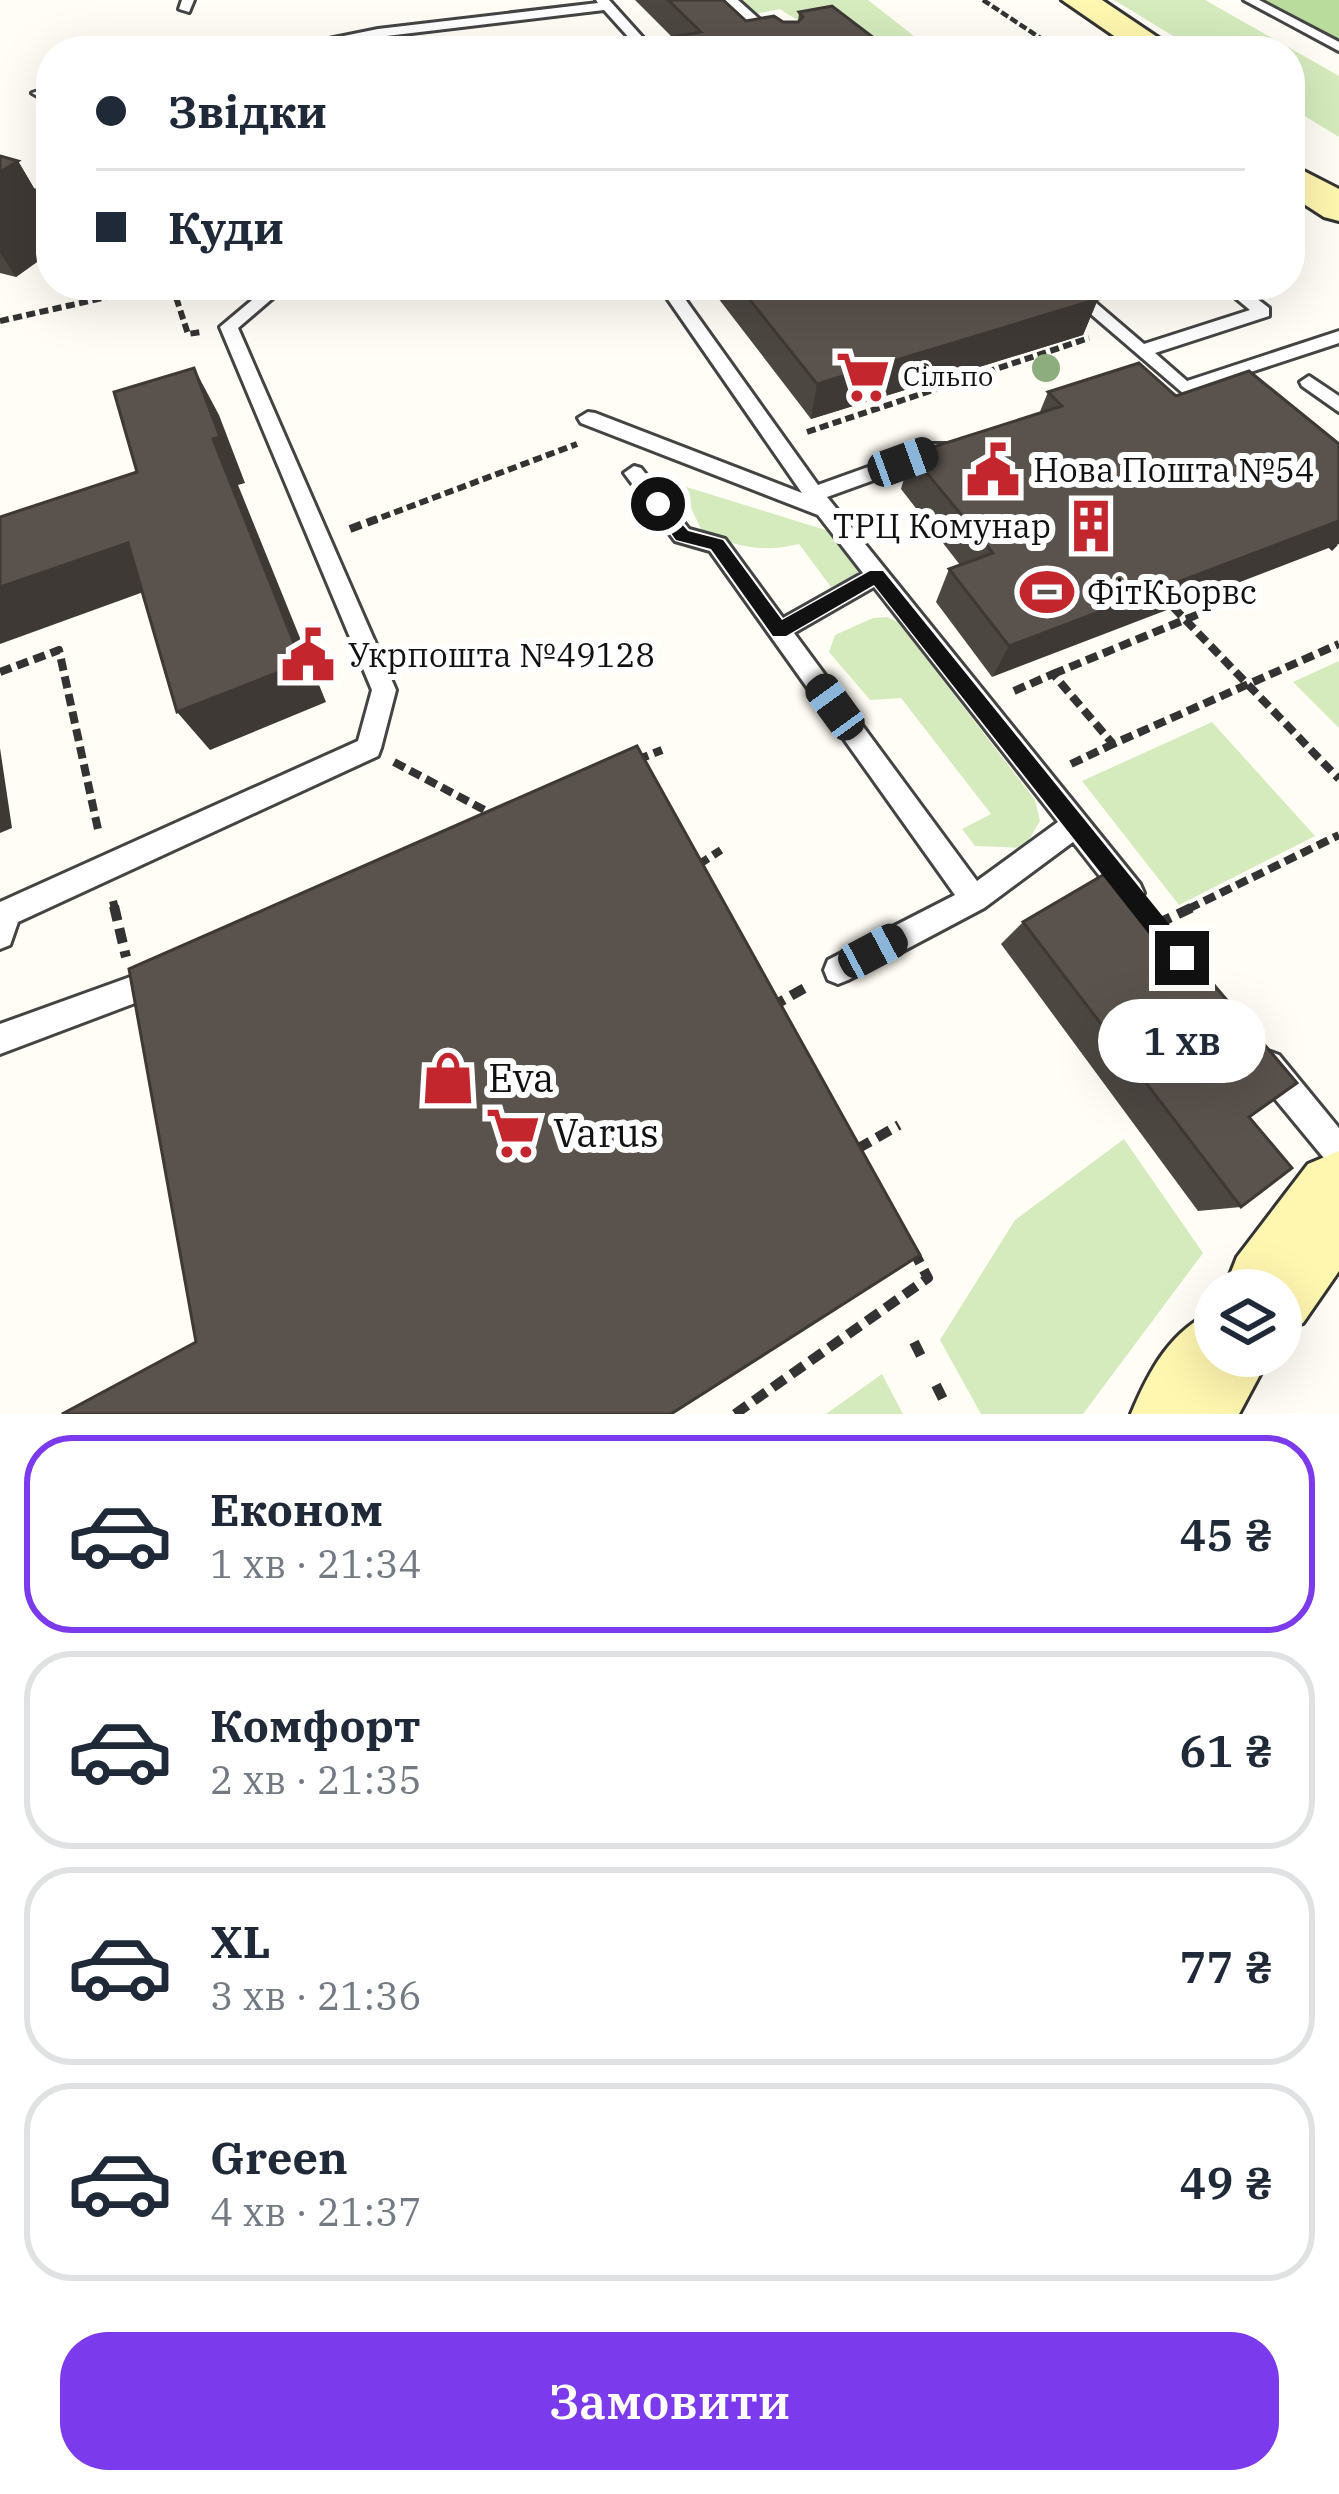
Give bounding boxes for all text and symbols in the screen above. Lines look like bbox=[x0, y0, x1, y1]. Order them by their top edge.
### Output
text: Звідки bbox=[168, 82, 327, 140]
text: Куди bbox=[168, 198, 284, 256]
supermarket icon: Сільпо bbox=[834, 348, 892, 406]
place label: Сільпо bbox=[903, 358, 993, 393]
car bbox=[863, 433, 943, 491]
public building icon: Нова Пошта №54 bbox=[964, 441, 1022, 499]
place label: Нова Пошта №54 bbox=[1033, 448, 1315, 491]
route start bbox=[631, 477, 685, 531]
building icon: ТРЦ Комунар bbox=[1062, 497, 1120, 555]
place label: ТРЦ Комунар bbox=[833, 504, 1051, 547]
sports icon: ФiтКьорвс bbox=[1018, 563, 1076, 621]
place label: ФiтКьорвс bbox=[1087, 570, 1257, 613]
public building icon: Укрпошта №49128 bbox=[279, 626, 337, 684]
place label: Укрпошта №49128 bbox=[348, 633, 655, 676]
car bbox=[799, 667, 871, 747]
car bbox=[833, 918, 913, 984]
route end bbox=[1155, 931, 1209, 985]
callout: 1 хв bbox=[1098, 1000, 1266, 1084]
text: 1 хв bbox=[1143, 1015, 1221, 1066]
shop icon: Eva bbox=[419, 1049, 477, 1107]
place label: Eva bbox=[488, 1052, 554, 1103]
supermarket icon: Varus bbox=[484, 1104, 542, 1162]
place label: Varus bbox=[553, 1107, 659, 1158]
map controls bbox=[1194, 1269, 1302, 1377]
button: layers bbox=[1194, 1269, 1302, 1377]
icon: car bbox=[66, 1480, 174, 1588]
text: Економ bbox=[210, 1480, 383, 1538]
text: 45 ₴ bbox=[1179, 1505, 1273, 1563]
text: 1 хв · 21:34 bbox=[210, 1538, 422, 1589]
icon: car bbox=[66, 1696, 174, 1804]
text: Комфорт bbox=[210, 1696, 421, 1754]
text: 61 ₴ bbox=[1179, 1721, 1273, 1779]
text: 2 хв · 21:35 bbox=[210, 1754, 422, 1805]
icon: car bbox=[66, 1912, 174, 2020]
text: XL bbox=[210, 1912, 271, 1970]
text: 77 ₴ bbox=[1179, 1937, 1273, 1995]
text: 3 хв · 21:36 bbox=[210, 1970, 422, 2021]
icon: car bbox=[66, 2128, 174, 2236]
text: Green bbox=[210, 2128, 348, 2186]
text: 49 ₴ bbox=[1179, 2153, 1273, 2211]
text: 4 хв · 21:37 bbox=[210, 2186, 422, 2237]
button: Замовити bbox=[60, 2332, 1279, 2470]

